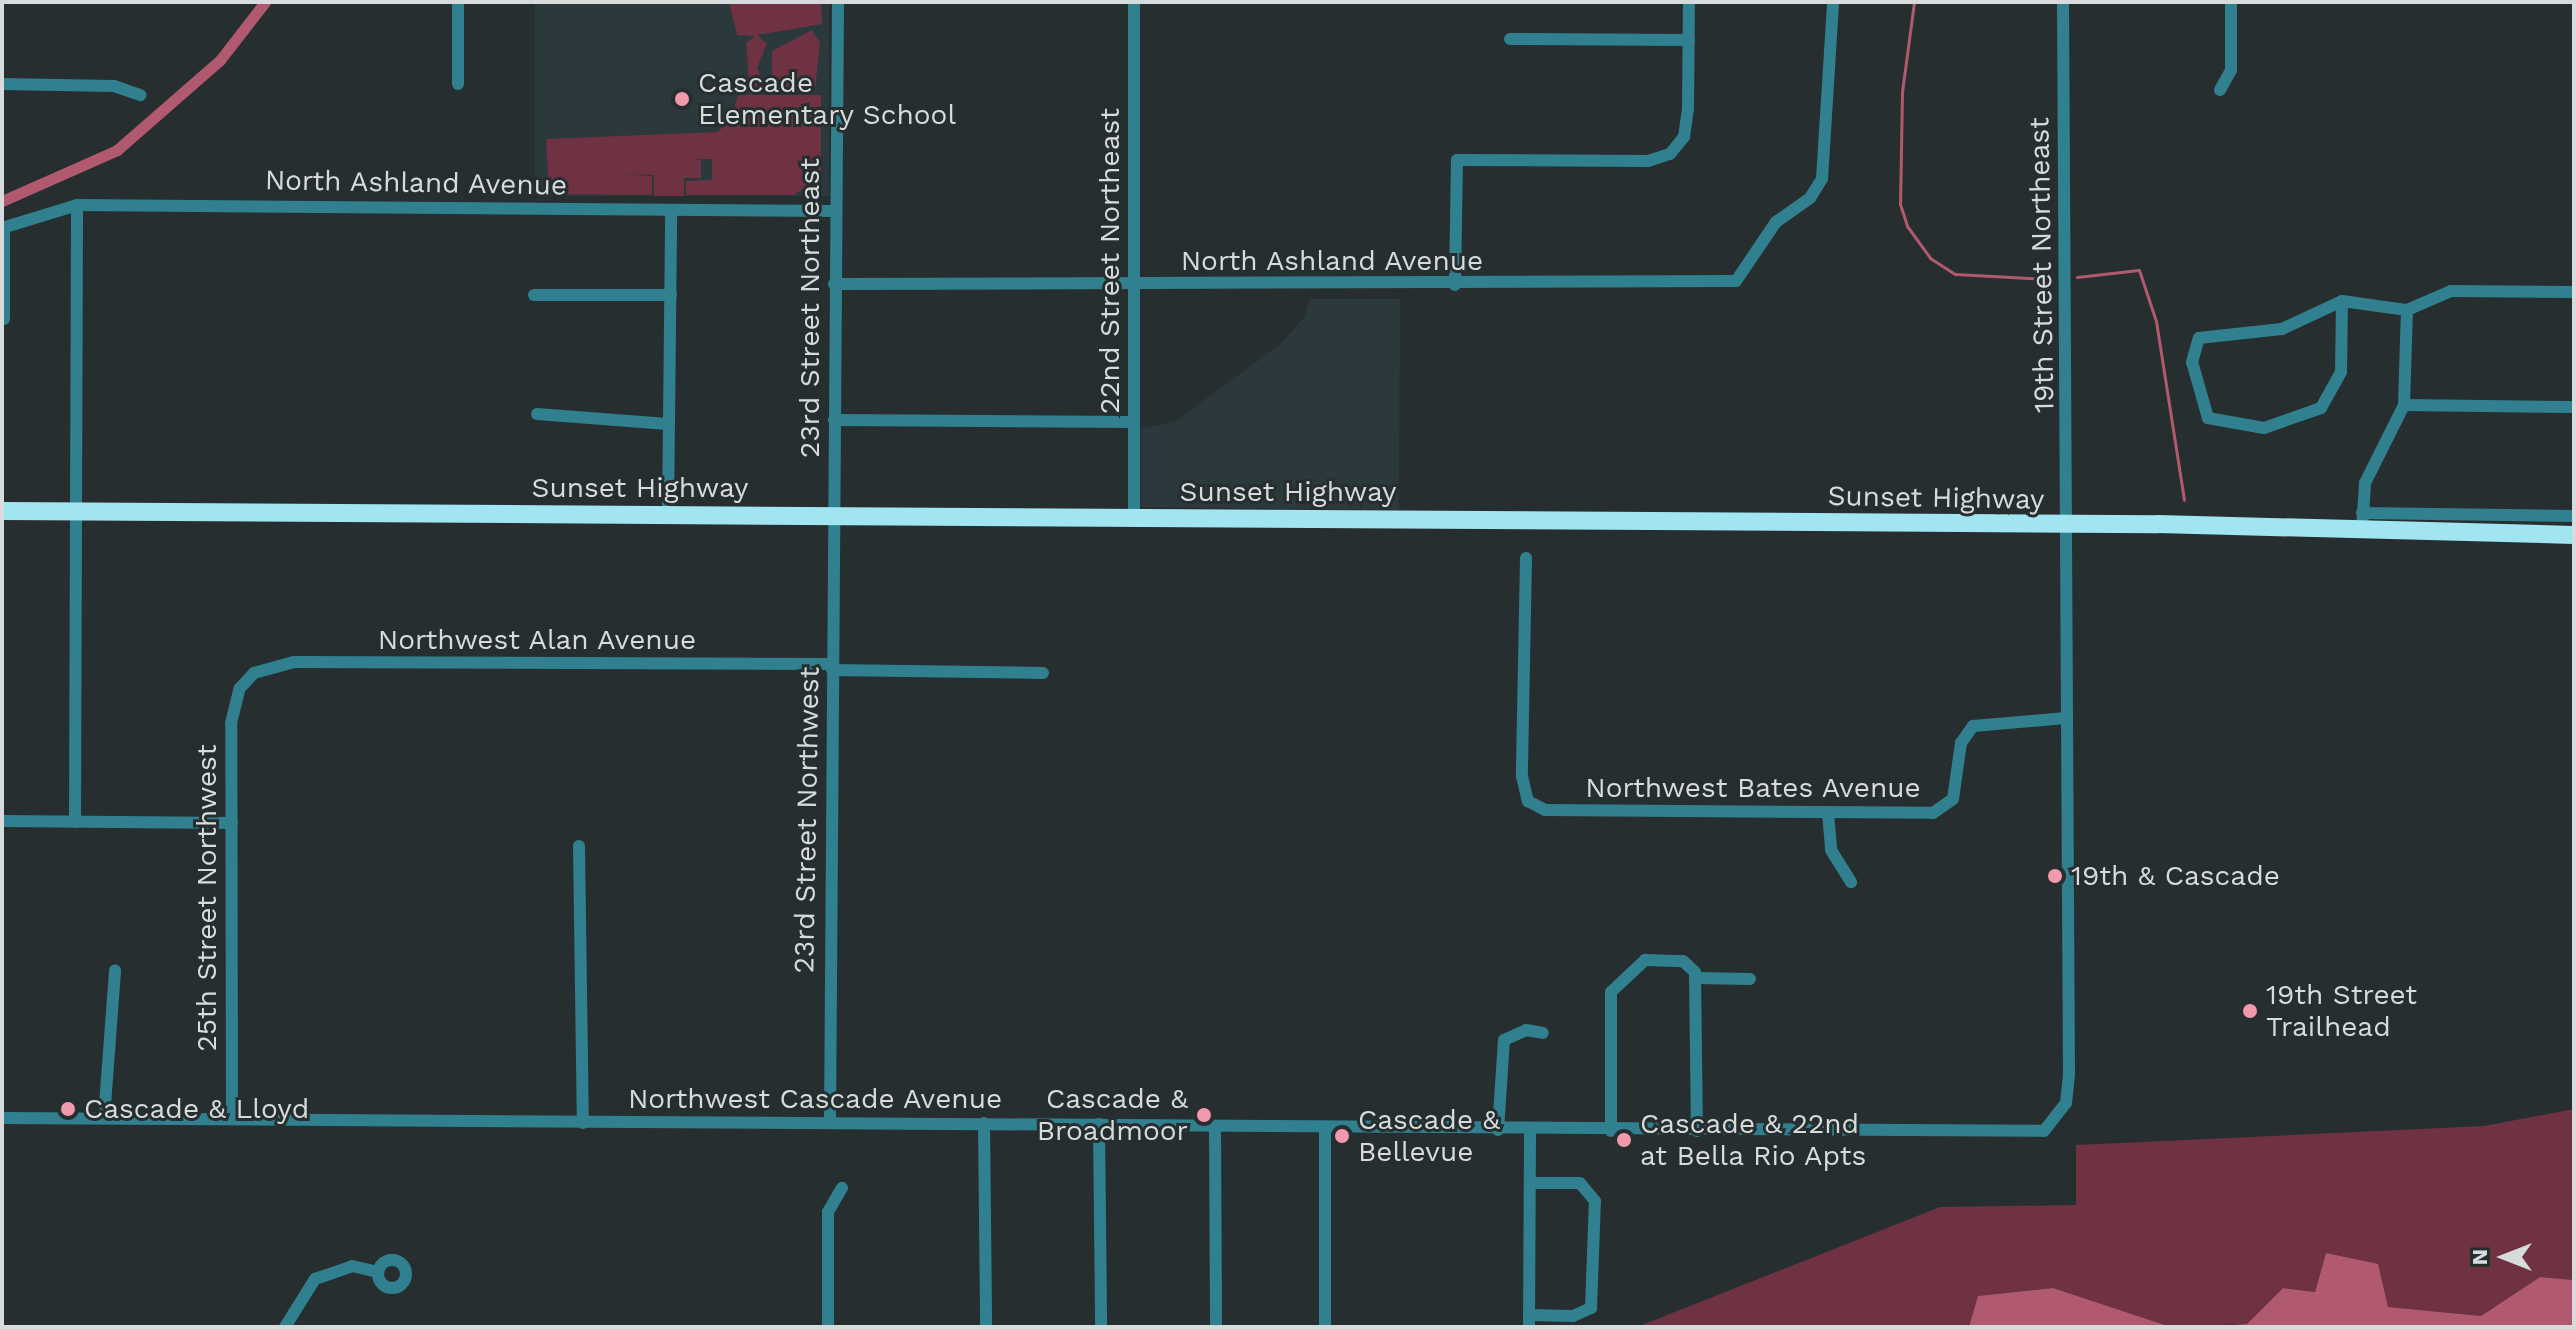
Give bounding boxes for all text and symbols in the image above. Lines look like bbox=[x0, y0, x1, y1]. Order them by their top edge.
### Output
place label: Cascade Elementary School bbox=[698, 66, 957, 132]
marker: Cascade Elementary School bbox=[673, 90, 691, 108]
street label: 22nd Street Northeast bbox=[1093, 108, 1127, 414]
street label: 19th Street Northeast bbox=[2023, 117, 2061, 413]
street label: 23rd Street Northeast bbox=[793, 158, 827, 458]
street label: North Ashland Avenue bbox=[263, 164, 569, 202]
street label: North Ashland Avenue bbox=[1180, 244, 1484, 278]
street label: Sunset Highway bbox=[532, 471, 748, 505]
street label: Sunset Highway bbox=[1180, 475, 1396, 509]
street label: Sunset Highway bbox=[1827, 479, 2045, 517]
street label: Northwest Alan Avenue bbox=[377, 623, 697, 657]
street label: 23rd Street Northwest bbox=[788, 666, 826, 974]
street label: 25th Street Northwest bbox=[190, 744, 224, 1052]
street label: Northwest Bates Avenue bbox=[1585, 771, 1921, 805]
place label: 19th & Cascade bbox=[2071, 859, 2280, 893]
marker: 19th & Cascade bbox=[2046, 867, 2064, 885]
place label: 19th Street Trailhead bbox=[2266, 978, 2417, 1044]
marker: 19th Street Trailhead bbox=[2241, 1002, 2259, 1020]
street label: Northwest Cascade Avenue bbox=[627, 1082, 1003, 1116]
place label: Cascade & Broadmoor bbox=[1037, 1082, 1188, 1148]
place label: Cascade & Lloyd bbox=[84, 1092, 309, 1126]
marker: Cascade & Lloyd bbox=[59, 1100, 77, 1118]
place label: Cascade & Bellevue bbox=[1358, 1103, 1500, 1169]
marker: Cascade & Broadmoor bbox=[1195, 1106, 1213, 1124]
place label: Cascade & 22nd at Bella Rio Apts bbox=[1640, 1107, 1868, 1173]
marker: Cascade & Bellevue bbox=[1333, 1127, 1351, 1145]
marker: Cascade & 22nd at Bella Rio Apts bbox=[1615, 1131, 1633, 1149]
north arrow bbox=[2464, 1217, 2544, 1297]
text: N bbox=[2467, 1249, 2492, 1265]

